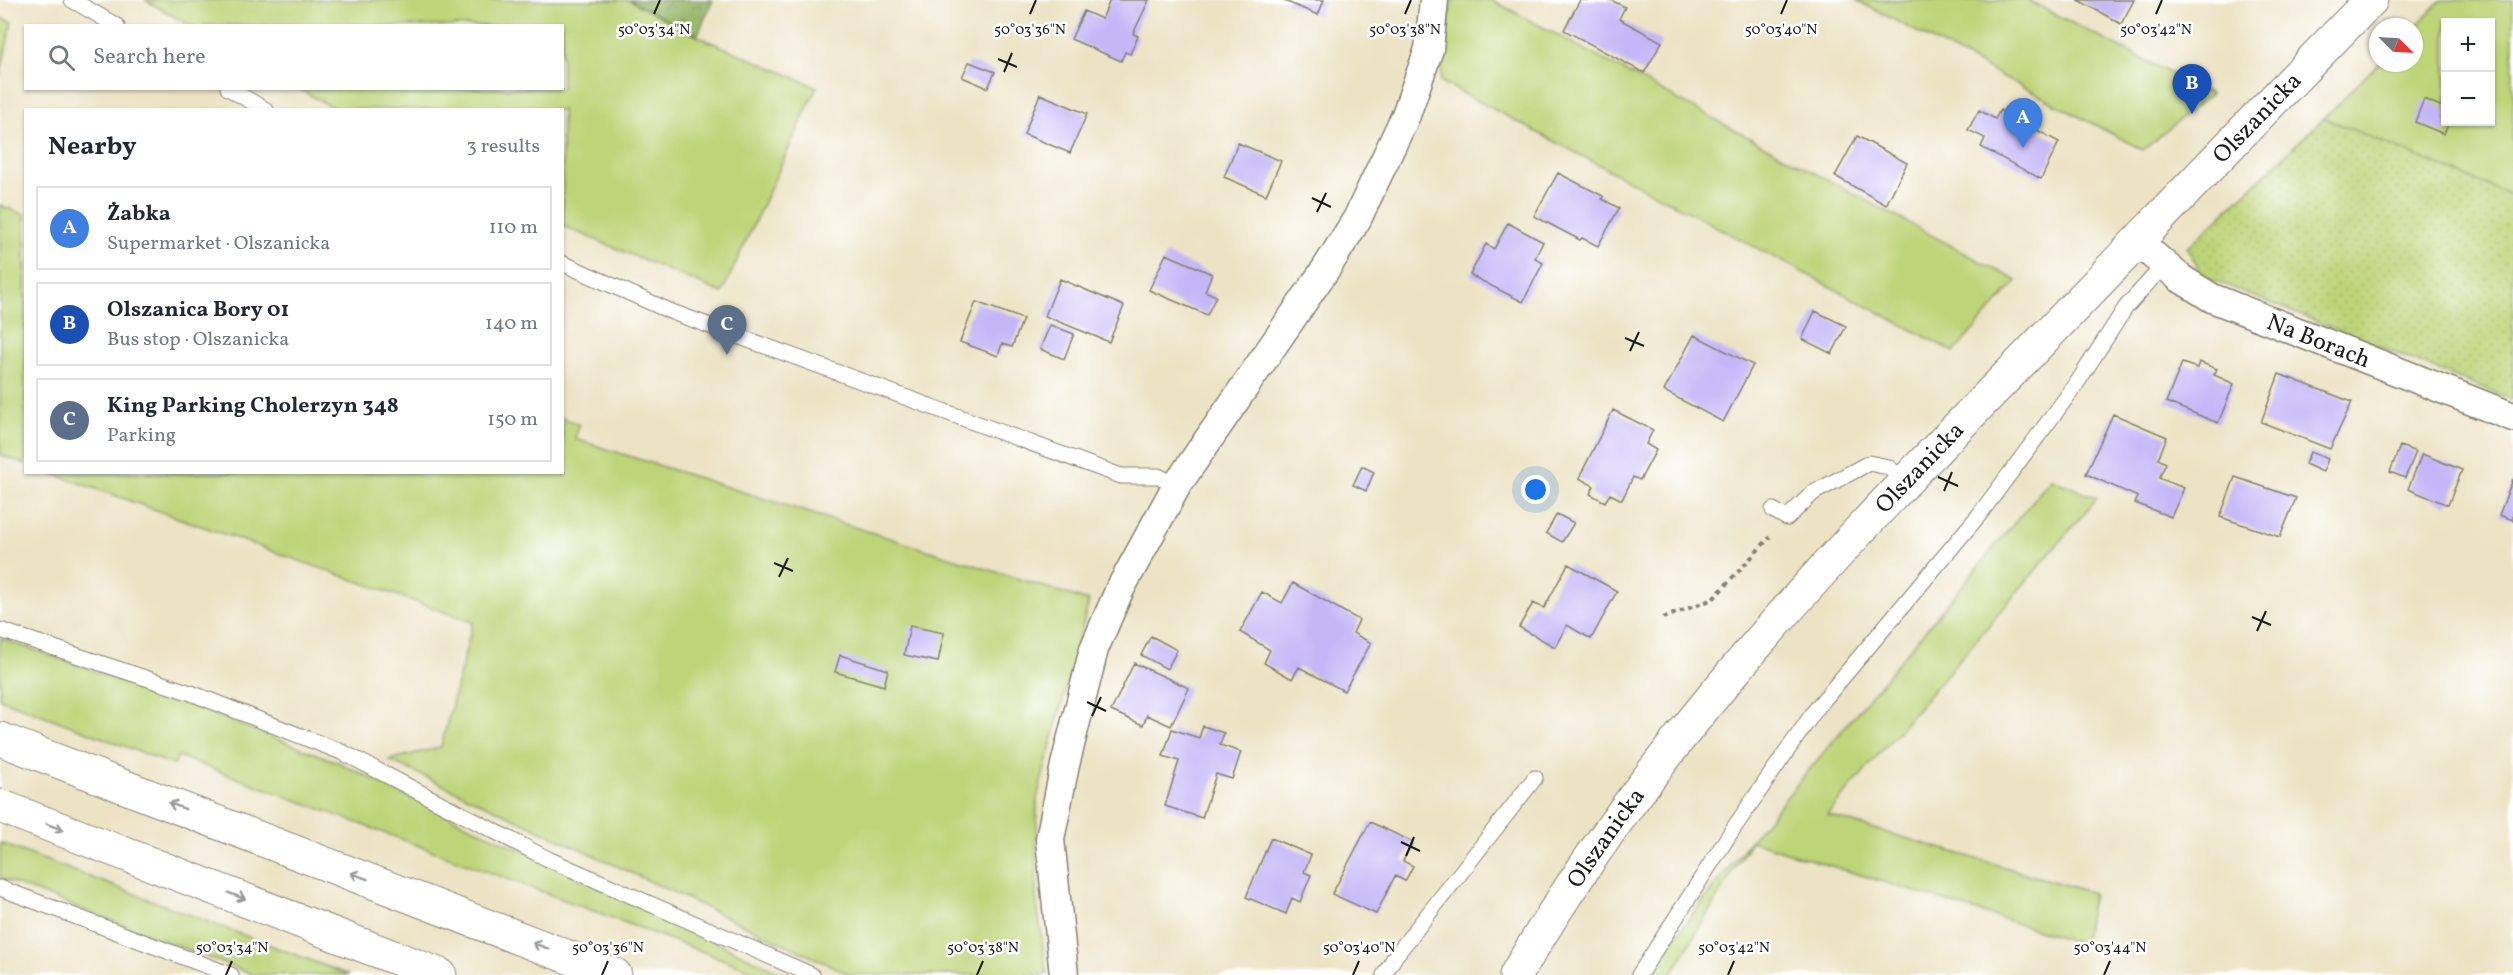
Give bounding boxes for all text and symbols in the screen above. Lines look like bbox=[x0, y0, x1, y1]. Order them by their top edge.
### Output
north arrow bbox=[2369, 18, 2423, 72]
map controls bbox=[2441, 18, 2495, 126]
button: + bbox=[2441, 18, 2495, 72]
text: 50°03'34"N bbox=[618, 20, 690, 41]
text: 50°03'36"N bbox=[994, 20, 1066, 41]
text: 50°03'38"N bbox=[1369, 20, 1441, 41]
text: 50°03'40"N bbox=[1745, 20, 1817, 41]
text: 50°03'42"N bbox=[2120, 20, 2192, 41]
search box bbox=[24, 24, 564, 90]
icon: search bbox=[45, 41, 78, 74]
text: Search here bbox=[93, 42, 206, 73]
pin: B bbox=[2172, 64, 2212, 114]
street label: Olszanicka bbox=[2206, 65, 2311, 172]
button: − bbox=[2441, 72, 2495, 126]
pin: A bbox=[2004, 98, 2042, 148]
text: Nearby bbox=[48, 129, 137, 165]
text: 3 results bbox=[466, 133, 540, 161]
text: Żabka bbox=[107, 199, 171, 230]
text: A bbox=[62, 214, 77, 242]
text: 110 m bbox=[489, 214, 538, 242]
text: Supermarket · Olszanicka bbox=[107, 230, 330, 258]
text: Olszanica Bory 01 bbox=[107, 295, 289, 326]
pin: C bbox=[708, 306, 746, 355]
street label: Na Borach bbox=[2261, 306, 2375, 378]
text: B bbox=[63, 310, 76, 338]
text: 140 m bbox=[485, 310, 538, 338]
text: Bus stop · Olszanicka bbox=[107, 326, 289, 354]
text: King Parking Cholerzyn 348 bbox=[107, 391, 399, 422]
text: C bbox=[63, 406, 76, 434]
text: 150 m bbox=[487, 406, 538, 434]
street label: Olszanicka bbox=[1868, 415, 1973, 522]
text: Parking bbox=[107, 422, 176, 450]
your location bbox=[1521, 475, 1550, 504]
street label: Olszanicka bbox=[1560, 781, 1654, 896]
one-way arrow bbox=[168, 800, 186, 811]
one-way arrow bbox=[45, 822, 63, 833]
one-way arrow bbox=[350, 870, 368, 881]
one-way arrow bbox=[227, 892, 246, 903]
text: 50°03'34"N bbox=[196, 938, 268, 959]
text: 50°03'36"N bbox=[572, 938, 644, 959]
text: 50°03'38"N bbox=[947, 938, 1019, 959]
text: 50°03'40"N bbox=[1323, 938, 1395, 959]
text: 50°03'42"N bbox=[1698, 938, 1770, 959]
text: 50°03'44"N bbox=[2074, 938, 2146, 959]
one-way arrow bbox=[532, 940, 550, 951]

